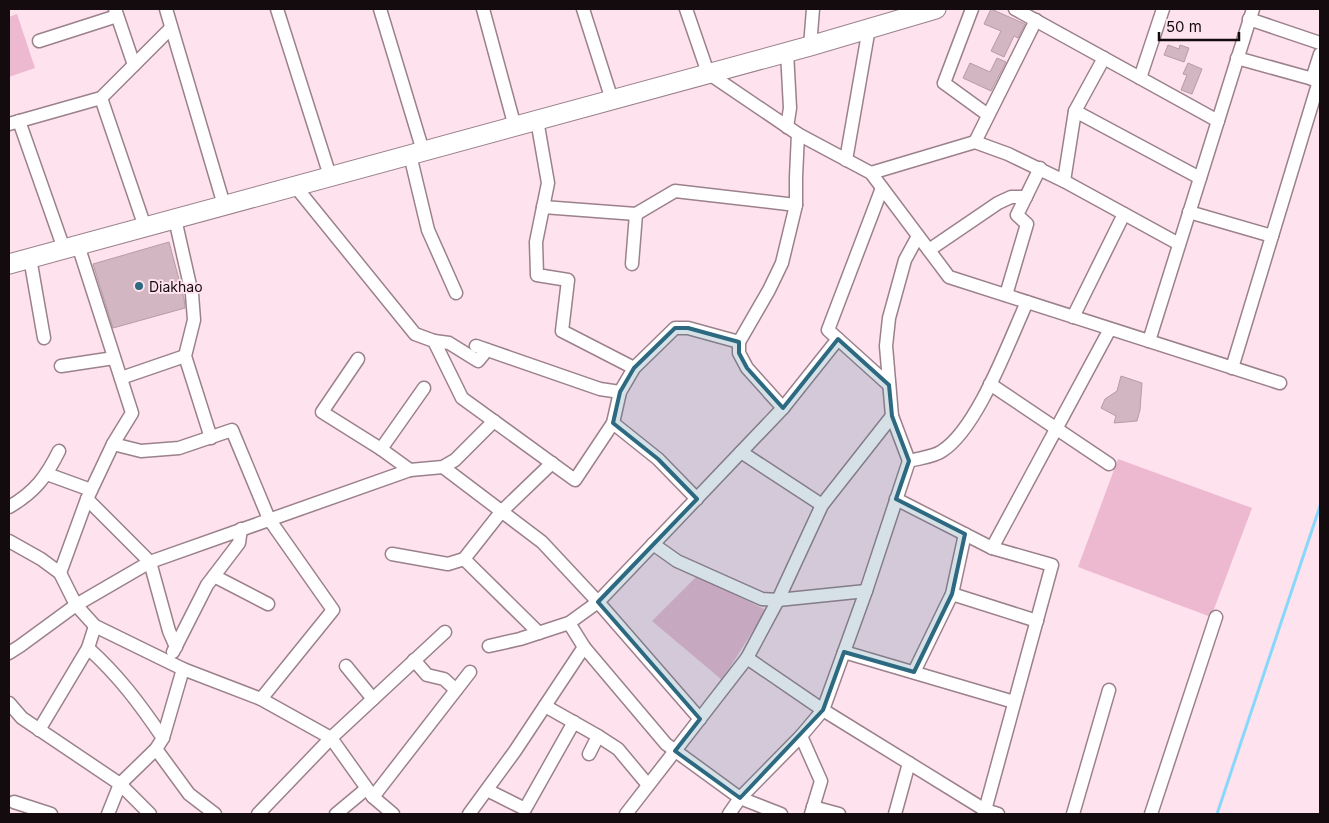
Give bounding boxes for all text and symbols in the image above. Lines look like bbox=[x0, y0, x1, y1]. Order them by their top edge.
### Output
scale bar bbox=[1159, 10, 1239, 42]
text: 50 m bbox=[1166, 17, 1202, 36]
place label: Diakhao bbox=[149, 278, 203, 295]
marker: Diakhao bbox=[133, 280, 145, 292]

